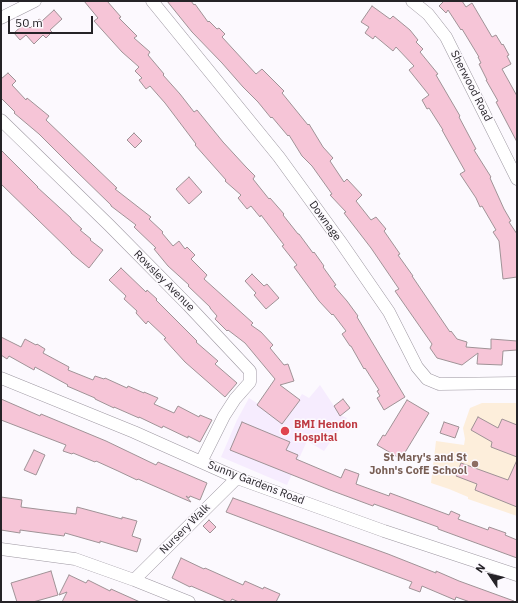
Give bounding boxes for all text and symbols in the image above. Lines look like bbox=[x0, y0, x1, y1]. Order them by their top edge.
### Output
scale bar bbox=[10, 8, 95, 34]
text: 50 m bbox=[15, 15, 43, 30]
street label: Sherwood Road bbox=[447, 48, 495, 124]
street label: Downage bbox=[306, 199, 344, 243]
street label: Rowsley Avenue bbox=[131, 248, 197, 314]
place label: BMI Hendon Hospital bbox=[294, 418, 358, 444]
marker: BMI Hendon Hospital bbox=[279, 425, 291, 437]
place label: St Mary's and St John's CofE School bbox=[369, 451, 467, 477]
street label: Sunny Gardens Road bbox=[206, 458, 306, 508]
marker: St Mary's and St John's CofE School bbox=[470, 459, 480, 469]
street label: Nursery Walk bbox=[157, 501, 213, 557]
north arrow bbox=[470, 555, 510, 595]
text: N bbox=[472, 561, 488, 575]

